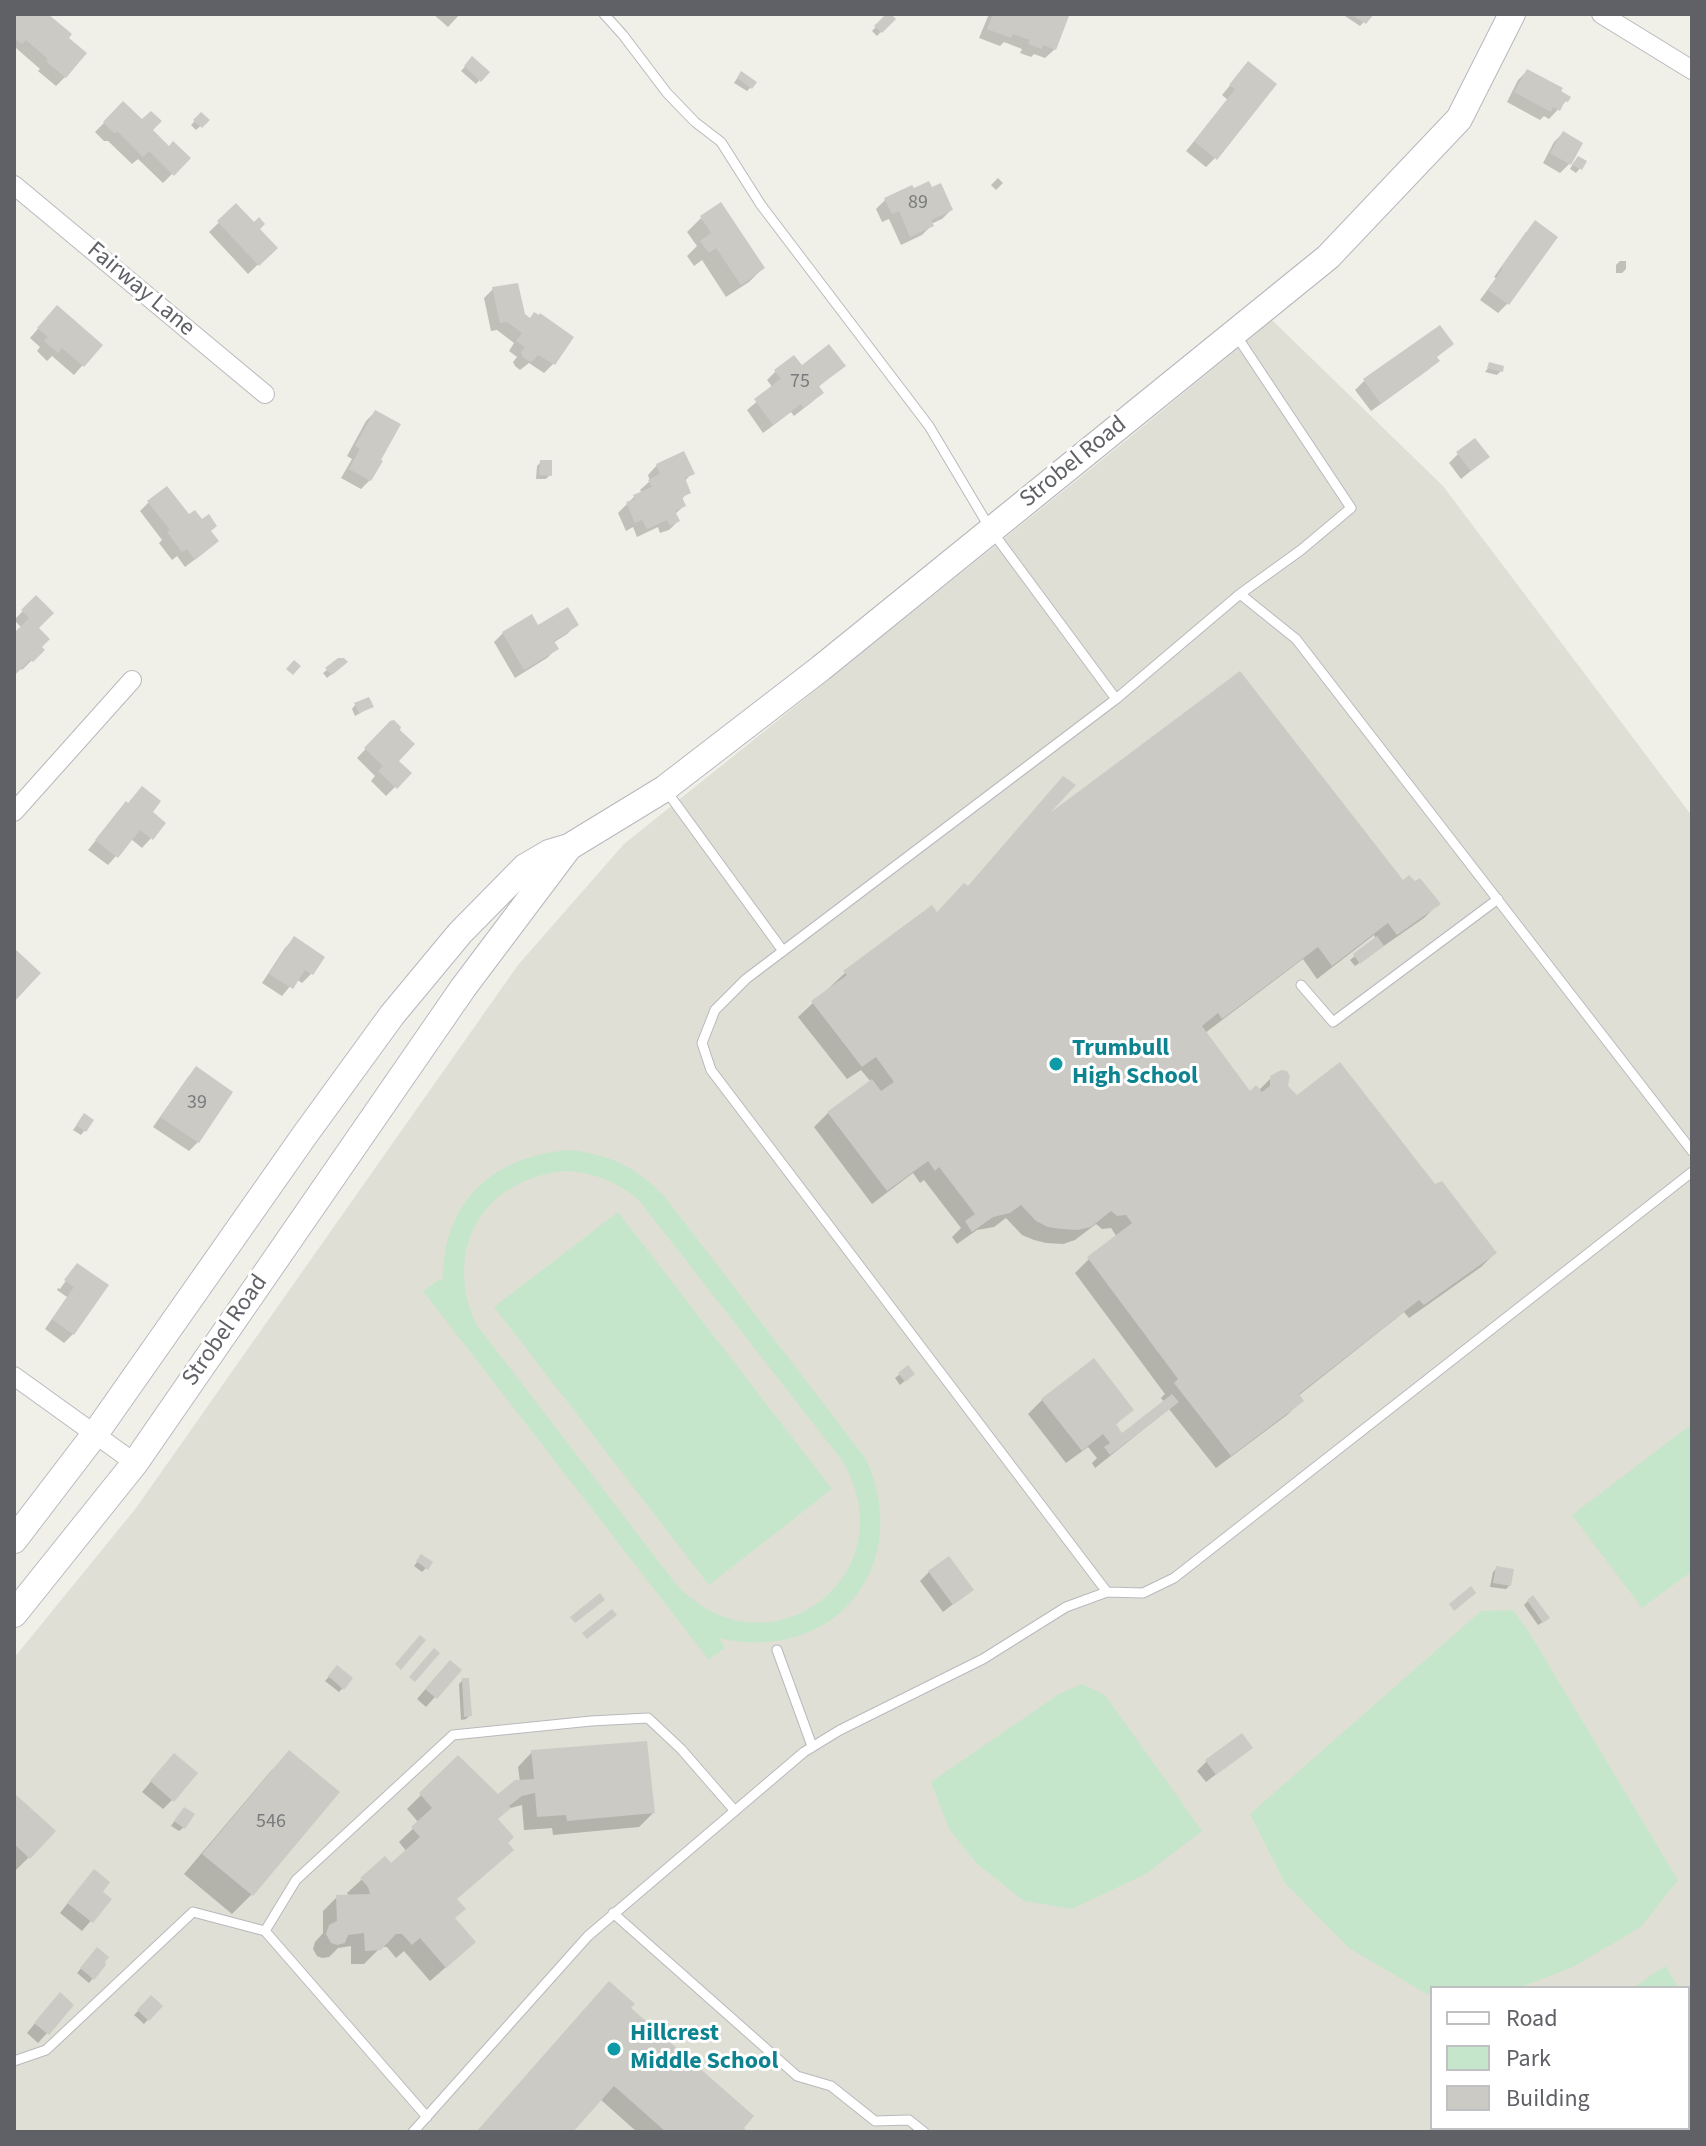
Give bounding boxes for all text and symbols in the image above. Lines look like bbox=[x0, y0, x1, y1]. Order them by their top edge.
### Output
house number: 89 bbox=[908, 192, 928, 216]
street label: Fairway Lane bbox=[80, 237, 200, 343]
house number: 75 bbox=[790, 371, 810, 395]
street label: Strobel Road bbox=[1015, 411, 1133, 515]
place label: Trumbull High School bbox=[1072, 1036, 1198, 1092]
marker: Trumbull High School bbox=[1047, 1055, 1065, 1073]
house number: 39 bbox=[187, 1092, 207, 1116]
street label: Strobel Road bbox=[177, 1270, 275, 1392]
house number: 546 bbox=[256, 1811, 286, 1835]
legend bbox=[1430, 1986, 1690, 2130]
text: Road bbox=[1506, 2001, 1558, 2036]
place label: Hillcrest Middle School bbox=[630, 2021, 778, 2077]
marker: Hillcrest Middle School bbox=[605, 2040, 623, 2058]
text: Park bbox=[1506, 2041, 1551, 2076]
text: Building bbox=[1506, 2081, 1590, 2116]

